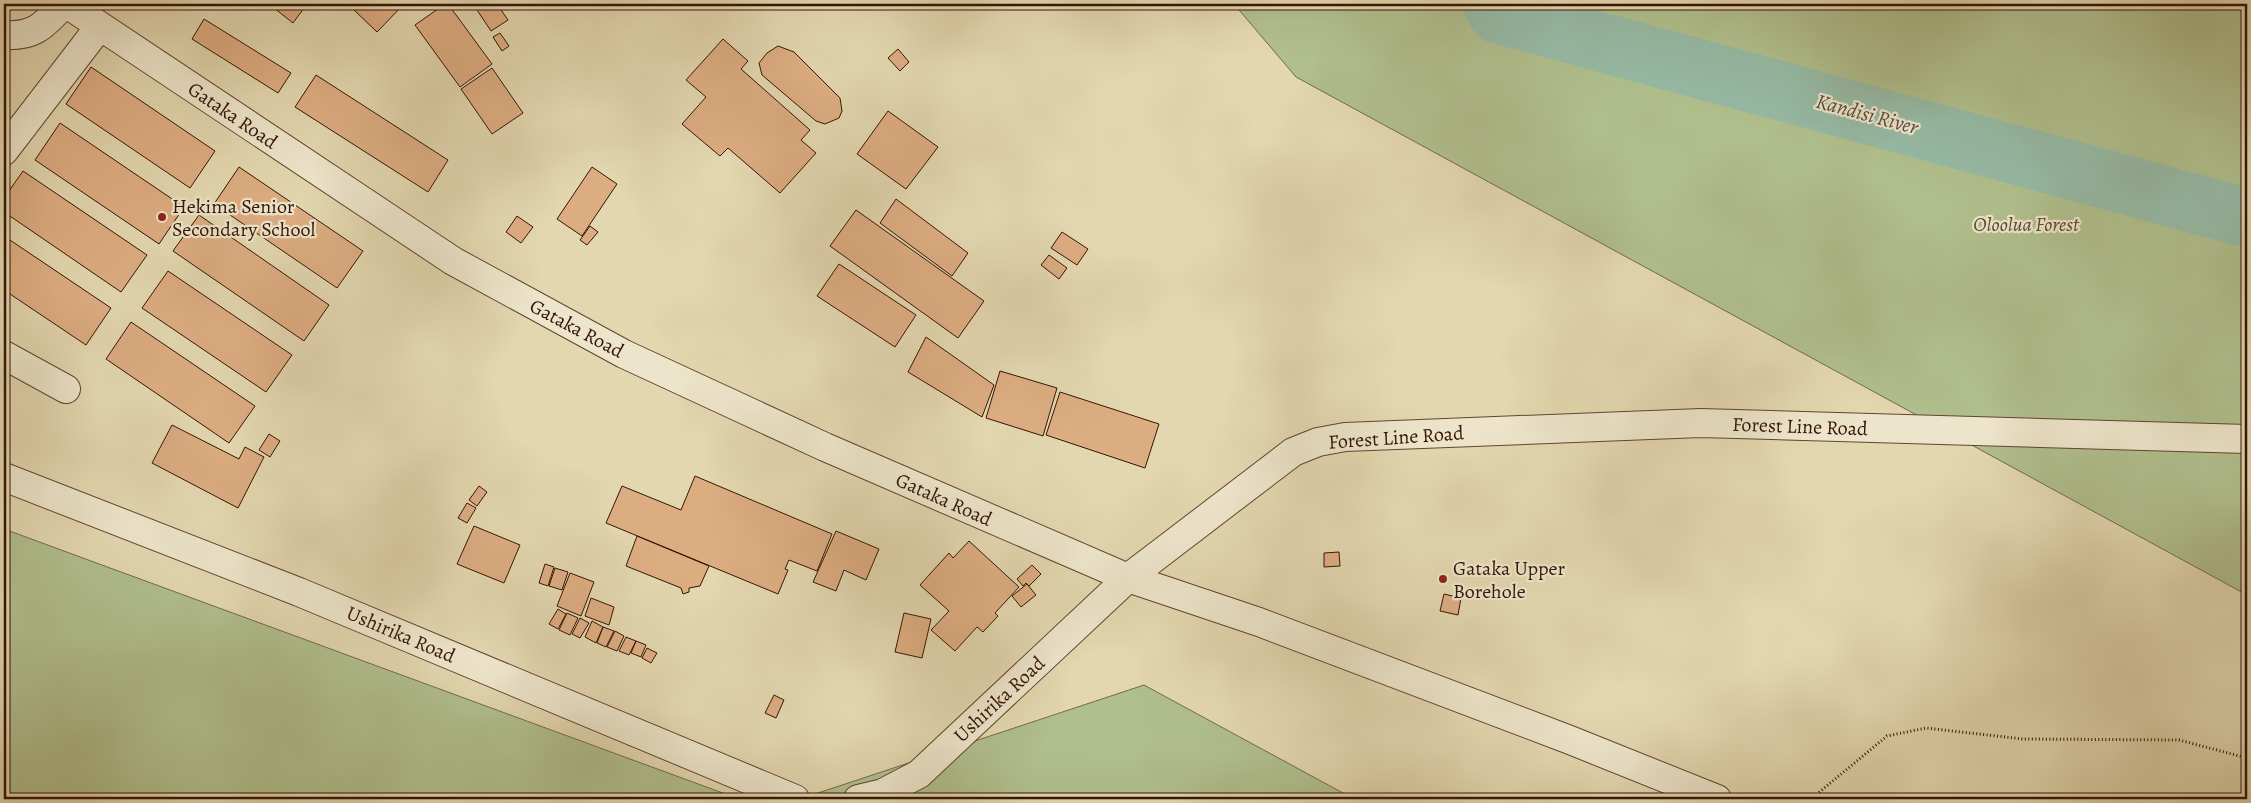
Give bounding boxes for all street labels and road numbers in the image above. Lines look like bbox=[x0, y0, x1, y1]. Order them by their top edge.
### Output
street label: Gataka Road bbox=[183, 75, 283, 156]
street label: Gataka Road bbox=[525, 292, 629, 365]
street label: Forest Line Road bbox=[1732, 411, 1868, 442]
street label: Forest Line Road bbox=[1327, 419, 1465, 456]
street label: Gataka Road bbox=[891, 466, 996, 533]
street label: Ushirika Road bbox=[342, 599, 460, 670]
street label: Ushirika Road bbox=[948, 650, 1051, 749]

